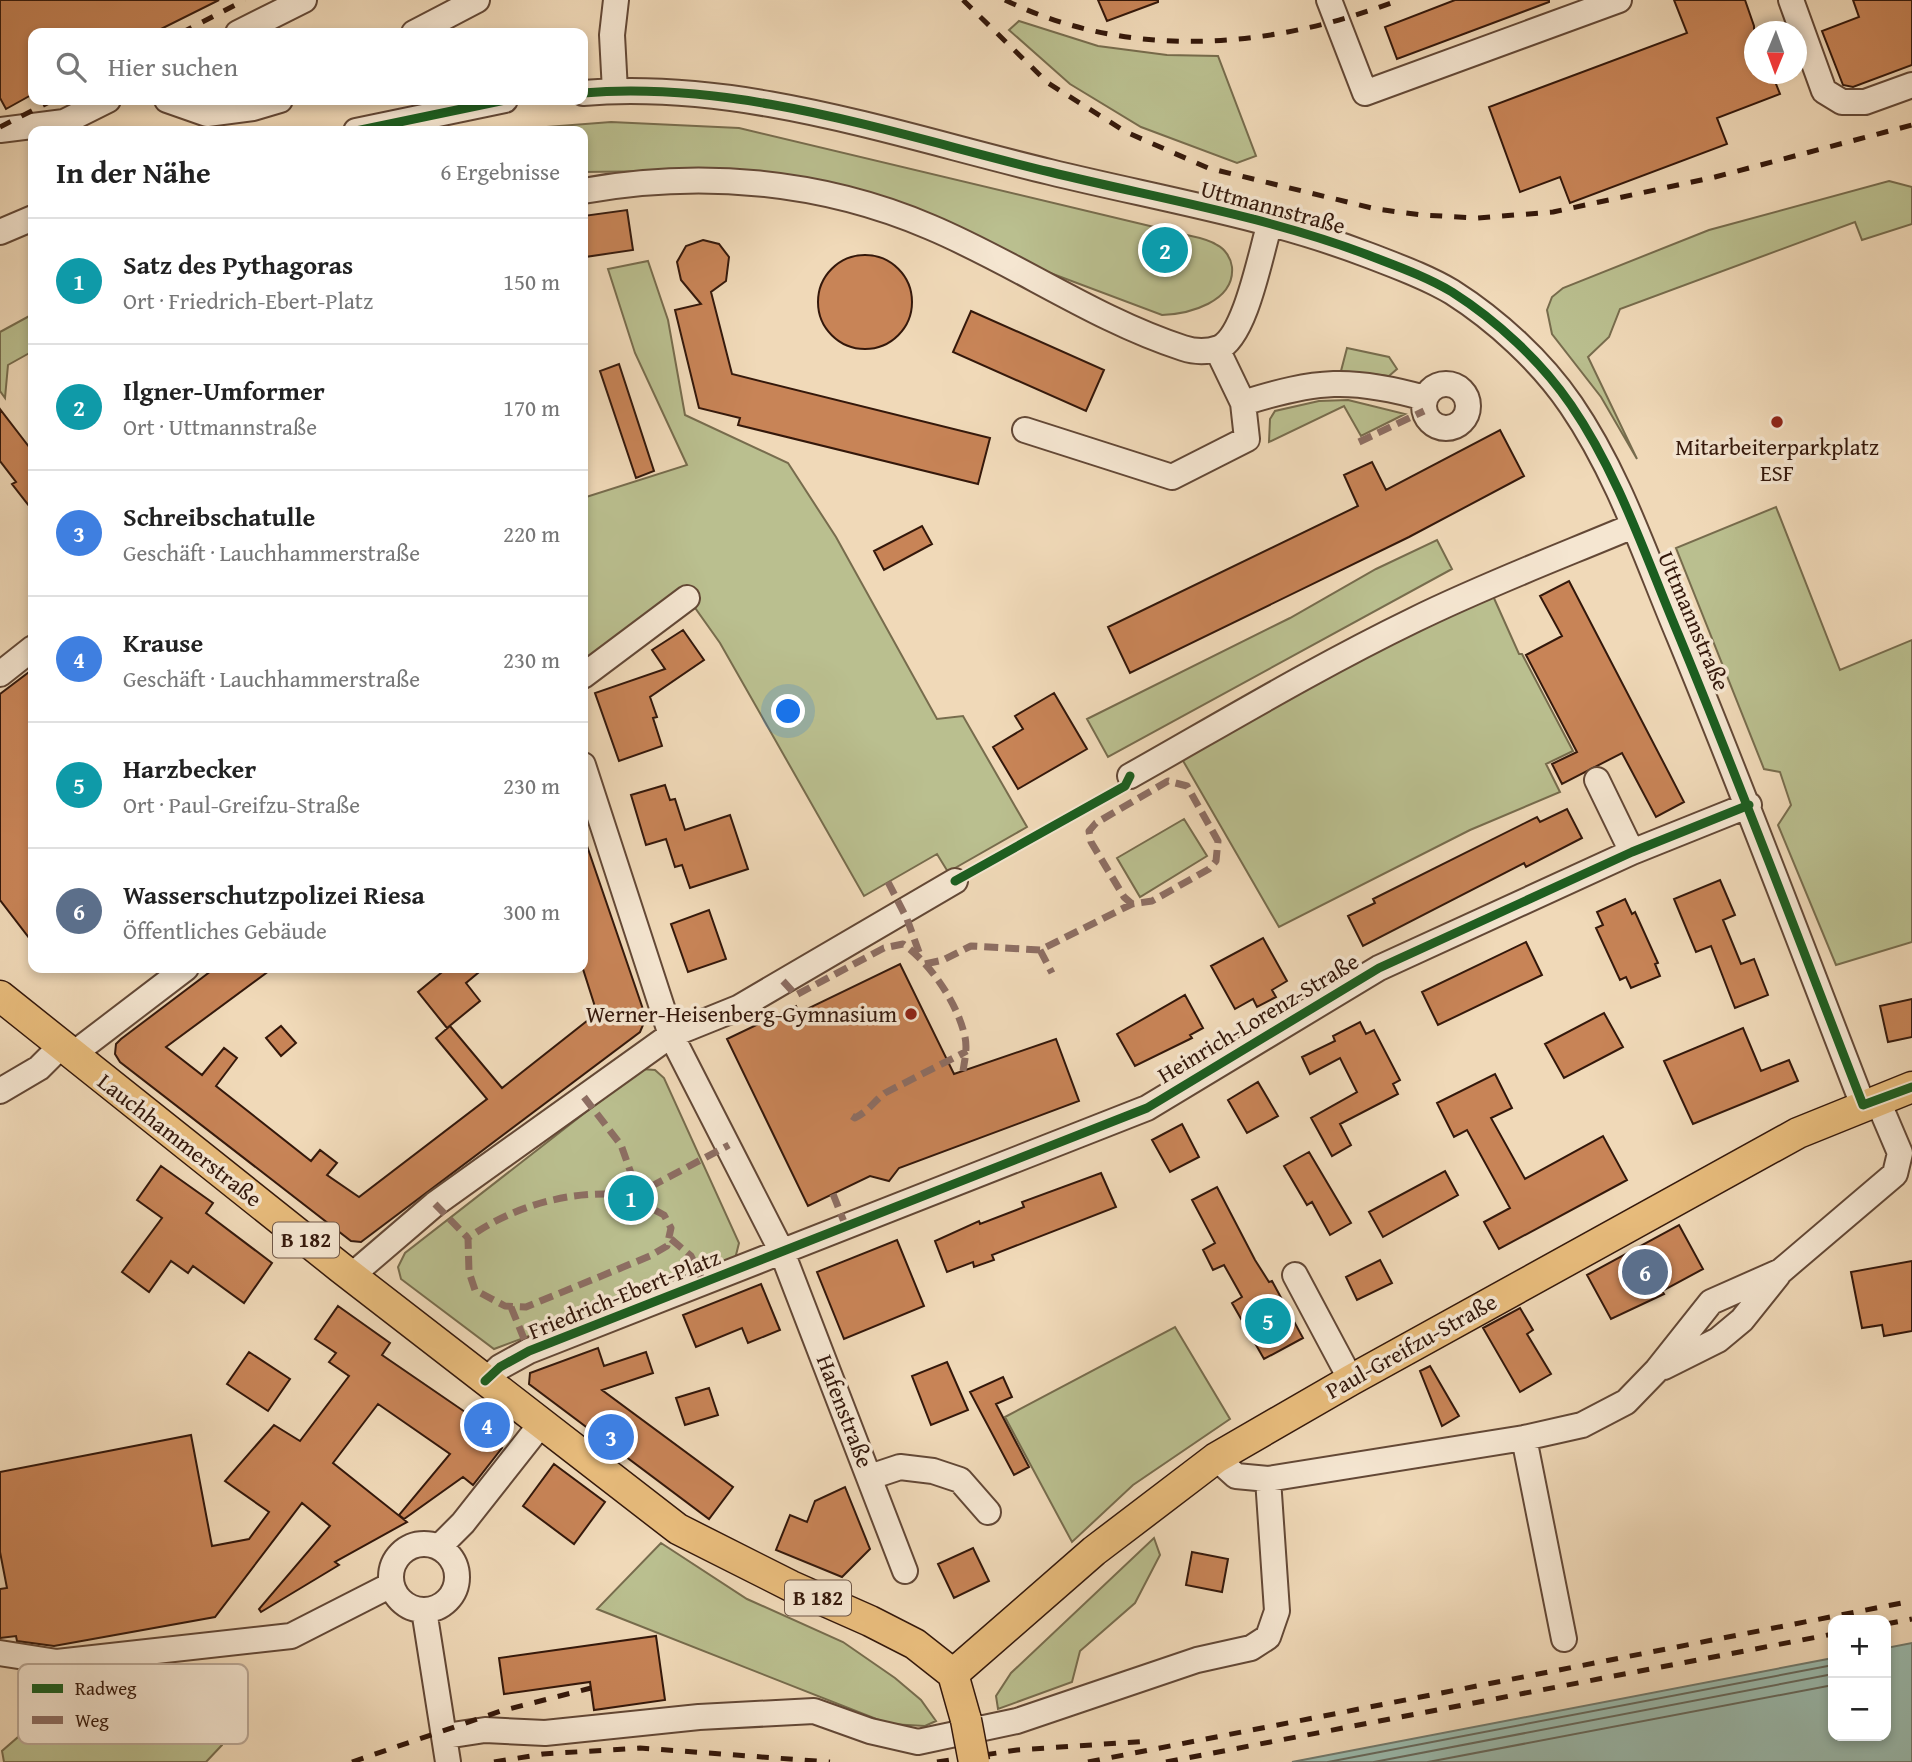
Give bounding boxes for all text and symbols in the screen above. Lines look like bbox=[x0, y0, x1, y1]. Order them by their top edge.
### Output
north arrow bbox=[1744, 21, 1807, 84]
search box bbox=[28, 28, 588, 105]
text: Hier suchen bbox=[108, 47, 238, 86]
icon: search bbox=[52, 48, 90, 86]
text: In der Nähe bbox=[56, 150, 211, 194]
text: 6 Ergebnisse bbox=[440, 155, 560, 188]
street label: Uttmannstraße bbox=[1197, 171, 1349, 242]
pin: 2 bbox=[1142, 224, 1188, 276]
text: Satz des Pythagoras bbox=[123, 245, 353, 284]
text: 1 bbox=[73, 265, 85, 298]
text: 150 m bbox=[503, 265, 560, 298]
text: Ort · Friedrich-Ebert-Platz bbox=[123, 284, 373, 317]
text: Ilgner-Umformer bbox=[123, 371, 325, 410]
text: 2 bbox=[73, 391, 85, 424]
text: 170 m bbox=[503, 391, 560, 424]
text: Ort · Uttmannstraße bbox=[123, 410, 317, 443]
marker: Mitarbeiterparkplatz ESF bbox=[1769, 414, 1785, 430]
place label: Mitarbeiterparkplatz ESF bbox=[1675, 430, 1879, 489]
text: Schreibschatulle bbox=[123, 497, 315, 536]
text: 3 bbox=[73, 517, 85, 550]
text: 220 m bbox=[503, 517, 560, 550]
text: Geschäft · Lauchhammerstraße bbox=[123, 536, 420, 569]
street label: Uttmannstraße bbox=[1650, 546, 1739, 696]
text: Krause bbox=[123, 623, 203, 662]
text: 4 bbox=[73, 643, 85, 676]
text: 230 m bbox=[503, 643, 560, 676]
text: Geschäft · Lauchhammerstraße bbox=[123, 662, 420, 695]
your location bbox=[771, 694, 805, 728]
text: Harzbecker bbox=[123, 749, 256, 788]
text: 5 bbox=[73, 769, 85, 802]
text: 230 m bbox=[503, 769, 560, 802]
text: Ort · Paul-Greifzu-Straße bbox=[123, 788, 360, 821]
text: Wasserschutzpolizei Riesa bbox=[123, 875, 425, 914]
text: 6 bbox=[73, 895, 85, 928]
text: 300 m bbox=[503, 895, 560, 928]
text: Öffentliches Gebäude bbox=[123, 914, 327, 947]
street label: Heinrich-Lorenz-Straße bbox=[1151, 944, 1365, 1091]
place label: Werner-Heisenberg-Gymnasium bbox=[586, 997, 897, 1030]
marker: Werner-Heisenberg-Gymnasium bbox=[903, 1006, 919, 1022]
street label: Lauchhammerstraße bbox=[91, 1065, 269, 1214]
pin: 1 bbox=[608, 1172, 654, 1224]
road number: B 182 bbox=[273, 1222, 339, 1258]
street label: Friedrich-Ebert-Platz bbox=[523, 1240, 725, 1347]
pin: 6 bbox=[1622, 1246, 1668, 1298]
street label: Paul-Greifzu-Straße bbox=[1319, 1285, 1503, 1406]
pin: 5 bbox=[1245, 1295, 1291, 1347]
street label: Hafenstraße bbox=[809, 1349, 882, 1472]
pin: 4 bbox=[464, 1399, 510, 1451]
pin: 3 bbox=[588, 1411, 634, 1463]
road number: B 182 bbox=[785, 1580, 851, 1616]
map controls bbox=[1828, 1615, 1891, 1741]
button: + bbox=[1828, 1615, 1891, 1678]
legend bbox=[18, 1664, 248, 1744]
text: Radweg bbox=[75, 1674, 137, 1702]
button: − bbox=[1828, 1678, 1891, 1741]
text: Weg bbox=[75, 1706, 109, 1734]

